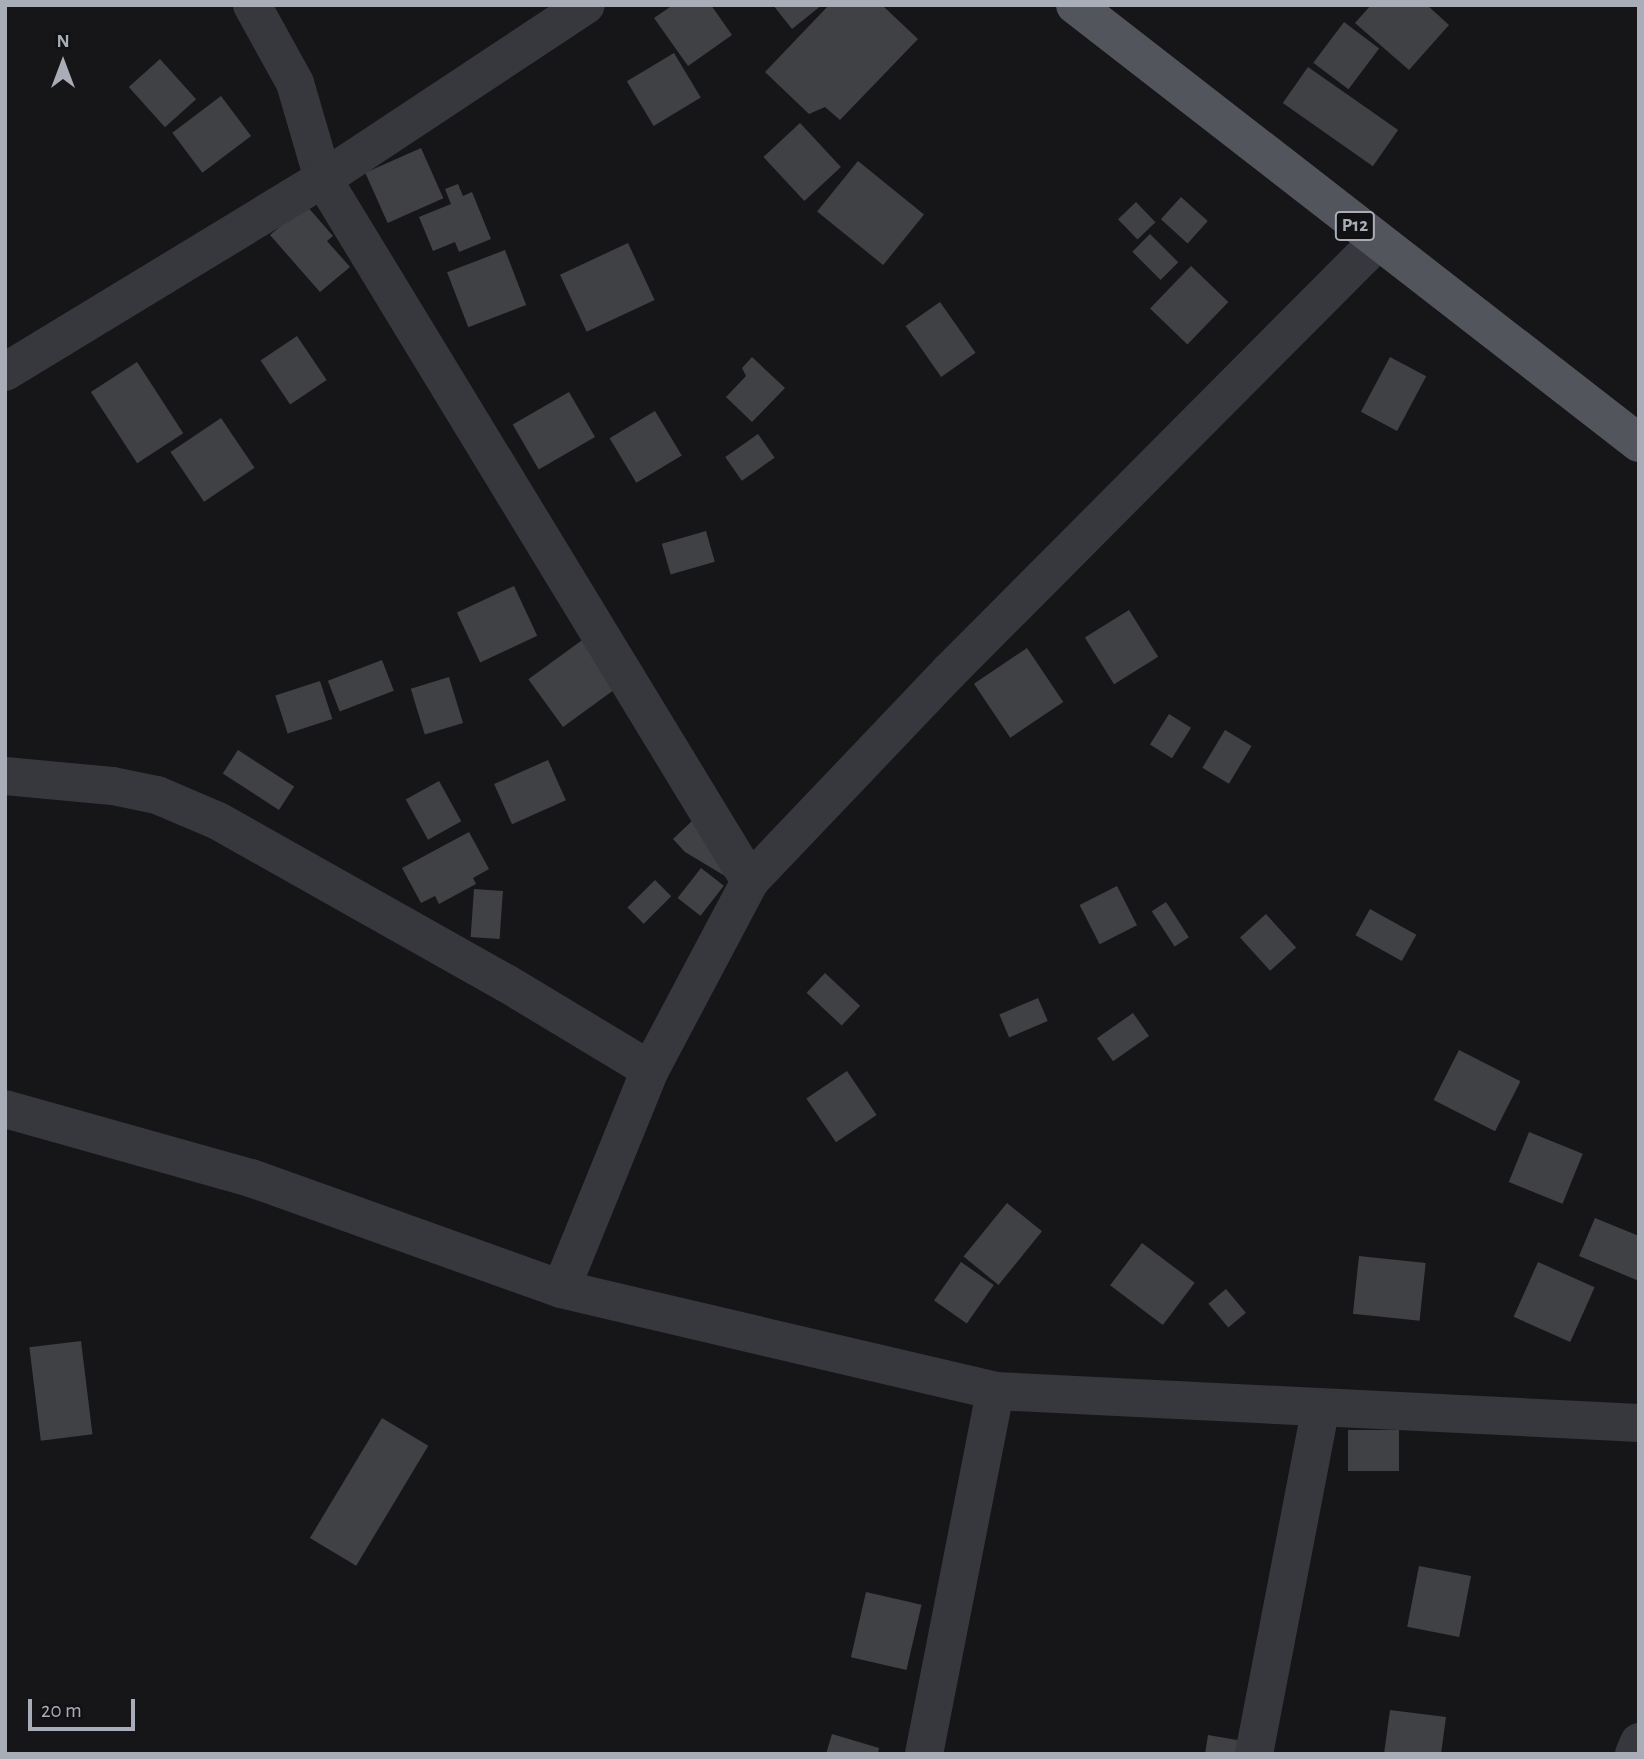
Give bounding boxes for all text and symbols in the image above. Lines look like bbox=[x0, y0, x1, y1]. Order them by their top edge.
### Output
north arrow bbox=[28, 28, 98, 98]
text: N bbox=[56, 32, 70, 51]
road number: P12 bbox=[1334, 210, 1376, 242]
scale bar bbox=[32, 1686, 138, 1730]
text: 20 m bbox=[41, 1700, 82, 1721]

